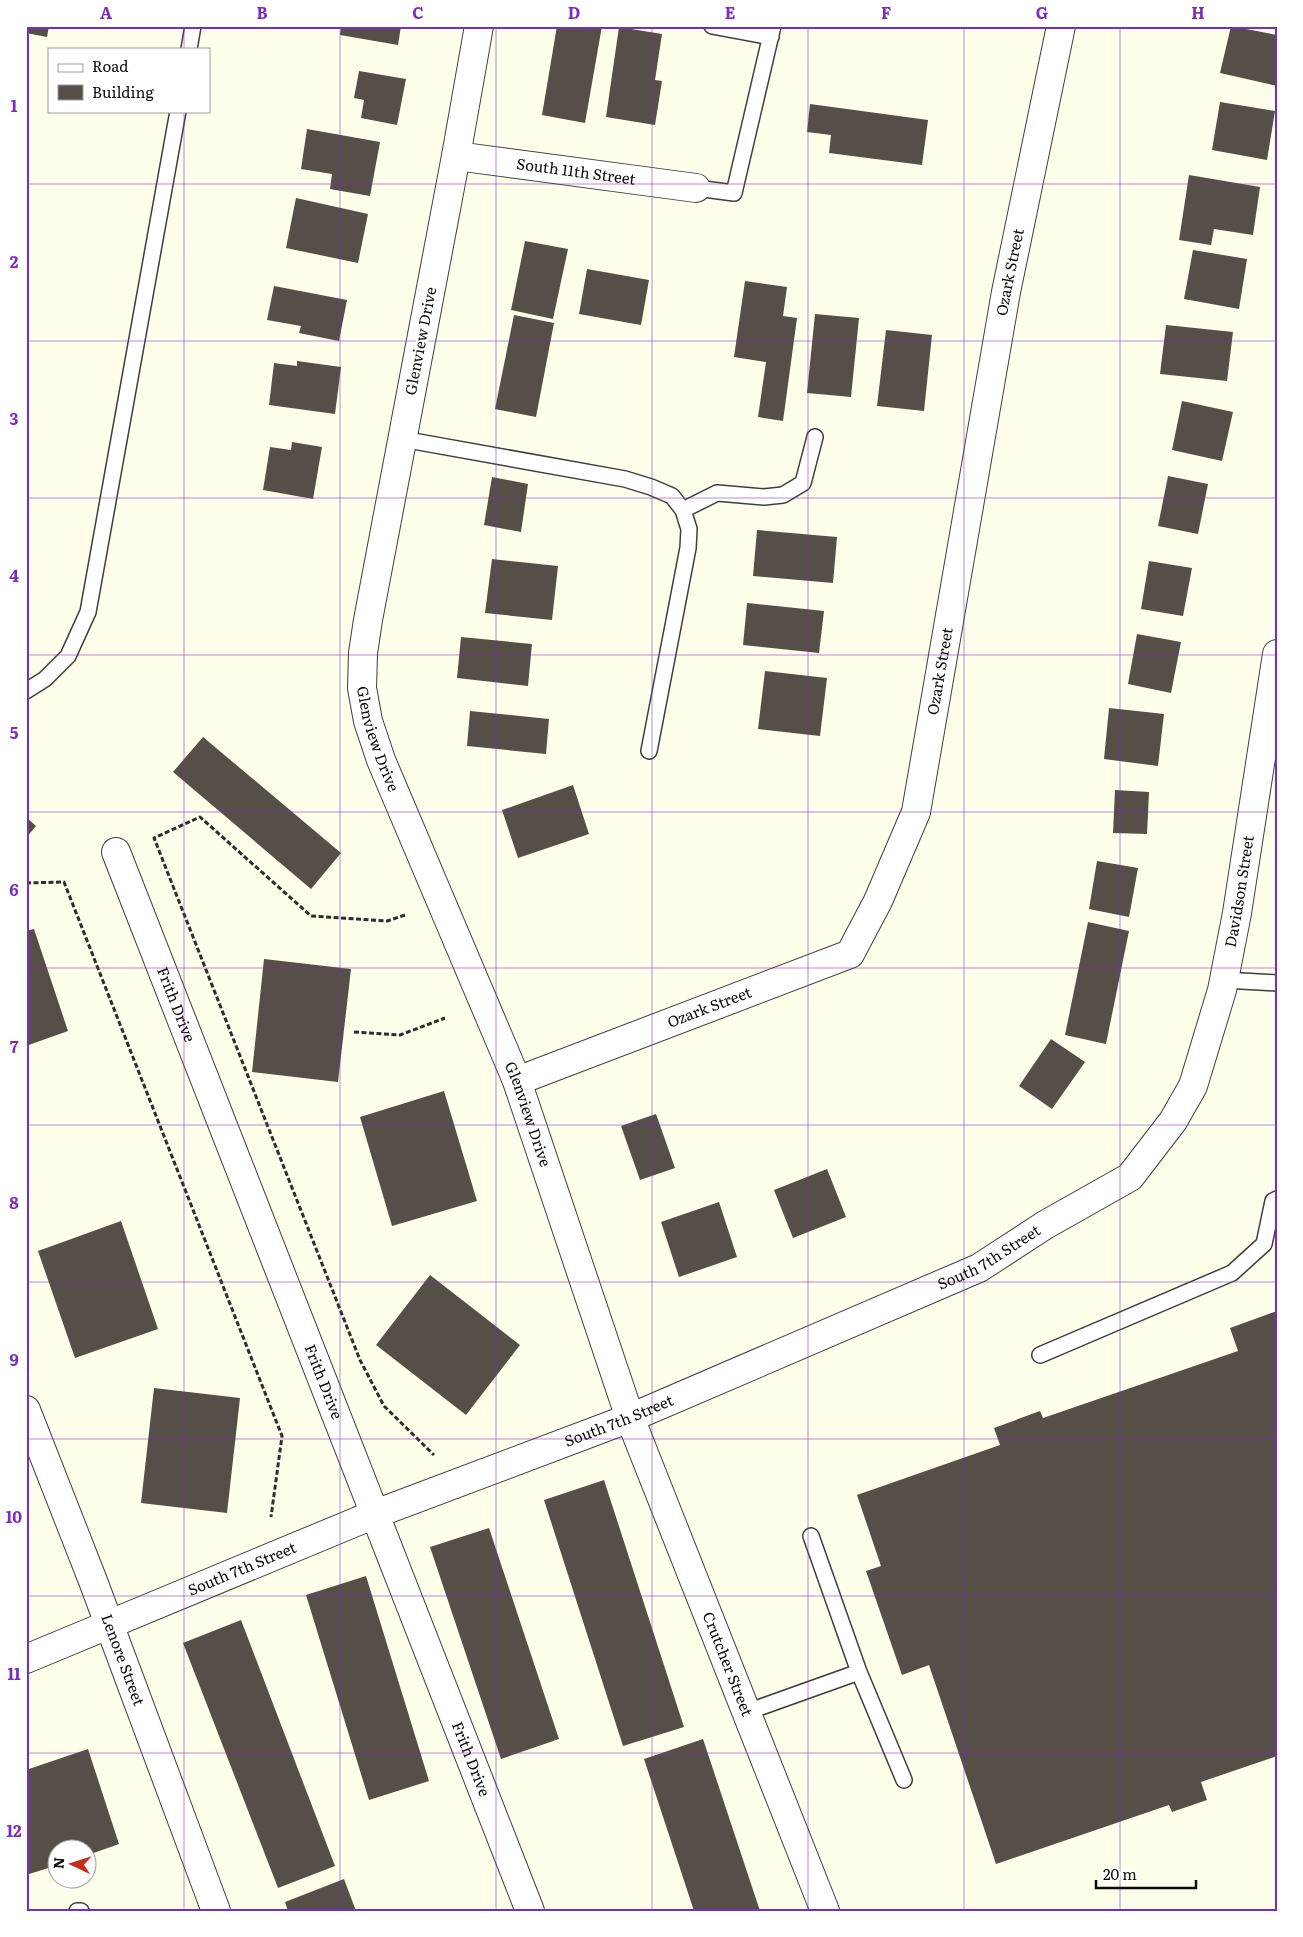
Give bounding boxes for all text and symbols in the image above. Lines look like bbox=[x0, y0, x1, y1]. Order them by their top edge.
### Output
text: A bbox=[100, 0, 112, 24]
text: B bbox=[256, 0, 268, 24]
text: C bbox=[412, 0, 424, 24]
text: D bbox=[568, 0, 580, 24]
text: E bbox=[725, 0, 736, 24]
text: F bbox=[881, 0, 891, 24]
text: G bbox=[1036, 0, 1048, 24]
text: H bbox=[1191, 0, 1205, 24]
legend bbox=[48, 48, 210, 112]
text: Road bbox=[92, 54, 128, 77]
text: Building bbox=[92, 80, 154, 103]
text: 1 bbox=[11, 93, 18, 117]
street label: South 11th Street bbox=[515, 151, 637, 190]
street label: Ozark Street bbox=[989, 226, 1029, 317]
text: 2 bbox=[10, 249, 19, 273]
street label: Glenview Drive bbox=[398, 284, 441, 397]
text: 3 bbox=[10, 406, 19, 430]
text: 4 bbox=[9, 563, 19, 587]
street label: Ozark Street bbox=[920, 625, 958, 717]
street label: Glenview Drive bbox=[352, 684, 406, 795]
text: 5 bbox=[10, 720, 19, 744]
street label: Davidson Street bbox=[1218, 834, 1259, 949]
text: 6 bbox=[9, 877, 19, 901]
street label: Frith Drive bbox=[152, 963, 202, 1045]
street label: Ozark Street bbox=[663, 980, 754, 1033]
text: 7 bbox=[10, 1034, 19, 1058]
street label: Glenview Drive bbox=[500, 1058, 558, 1170]
text: 8 bbox=[9, 1190, 19, 1214]
street label: South 7th Street bbox=[933, 1218, 1044, 1295]
street label: Frith Drive bbox=[299, 1340, 350, 1423]
text: 9 bbox=[9, 1347, 19, 1371]
street label: South 7th Street bbox=[561, 1388, 676, 1452]
text: 10 bbox=[6, 1504, 22, 1528]
street label: South 7th Street bbox=[184, 1535, 299, 1601]
street label: Crutcher Street bbox=[698, 1608, 760, 1719]
street label: Lenore Street bbox=[96, 1610, 151, 1709]
text: 11 bbox=[7, 1661, 21, 1685]
street label: Frith Drive bbox=[447, 1718, 497, 1800]
text: 12 bbox=[6, 1818, 22, 1842]
north arrow bbox=[48, 1840, 98, 1890]
text: N bbox=[48, 1856, 68, 1870]
scale bar bbox=[1096, 1857, 1196, 1889]
text: 20 m bbox=[1103, 1862, 1137, 1885]

